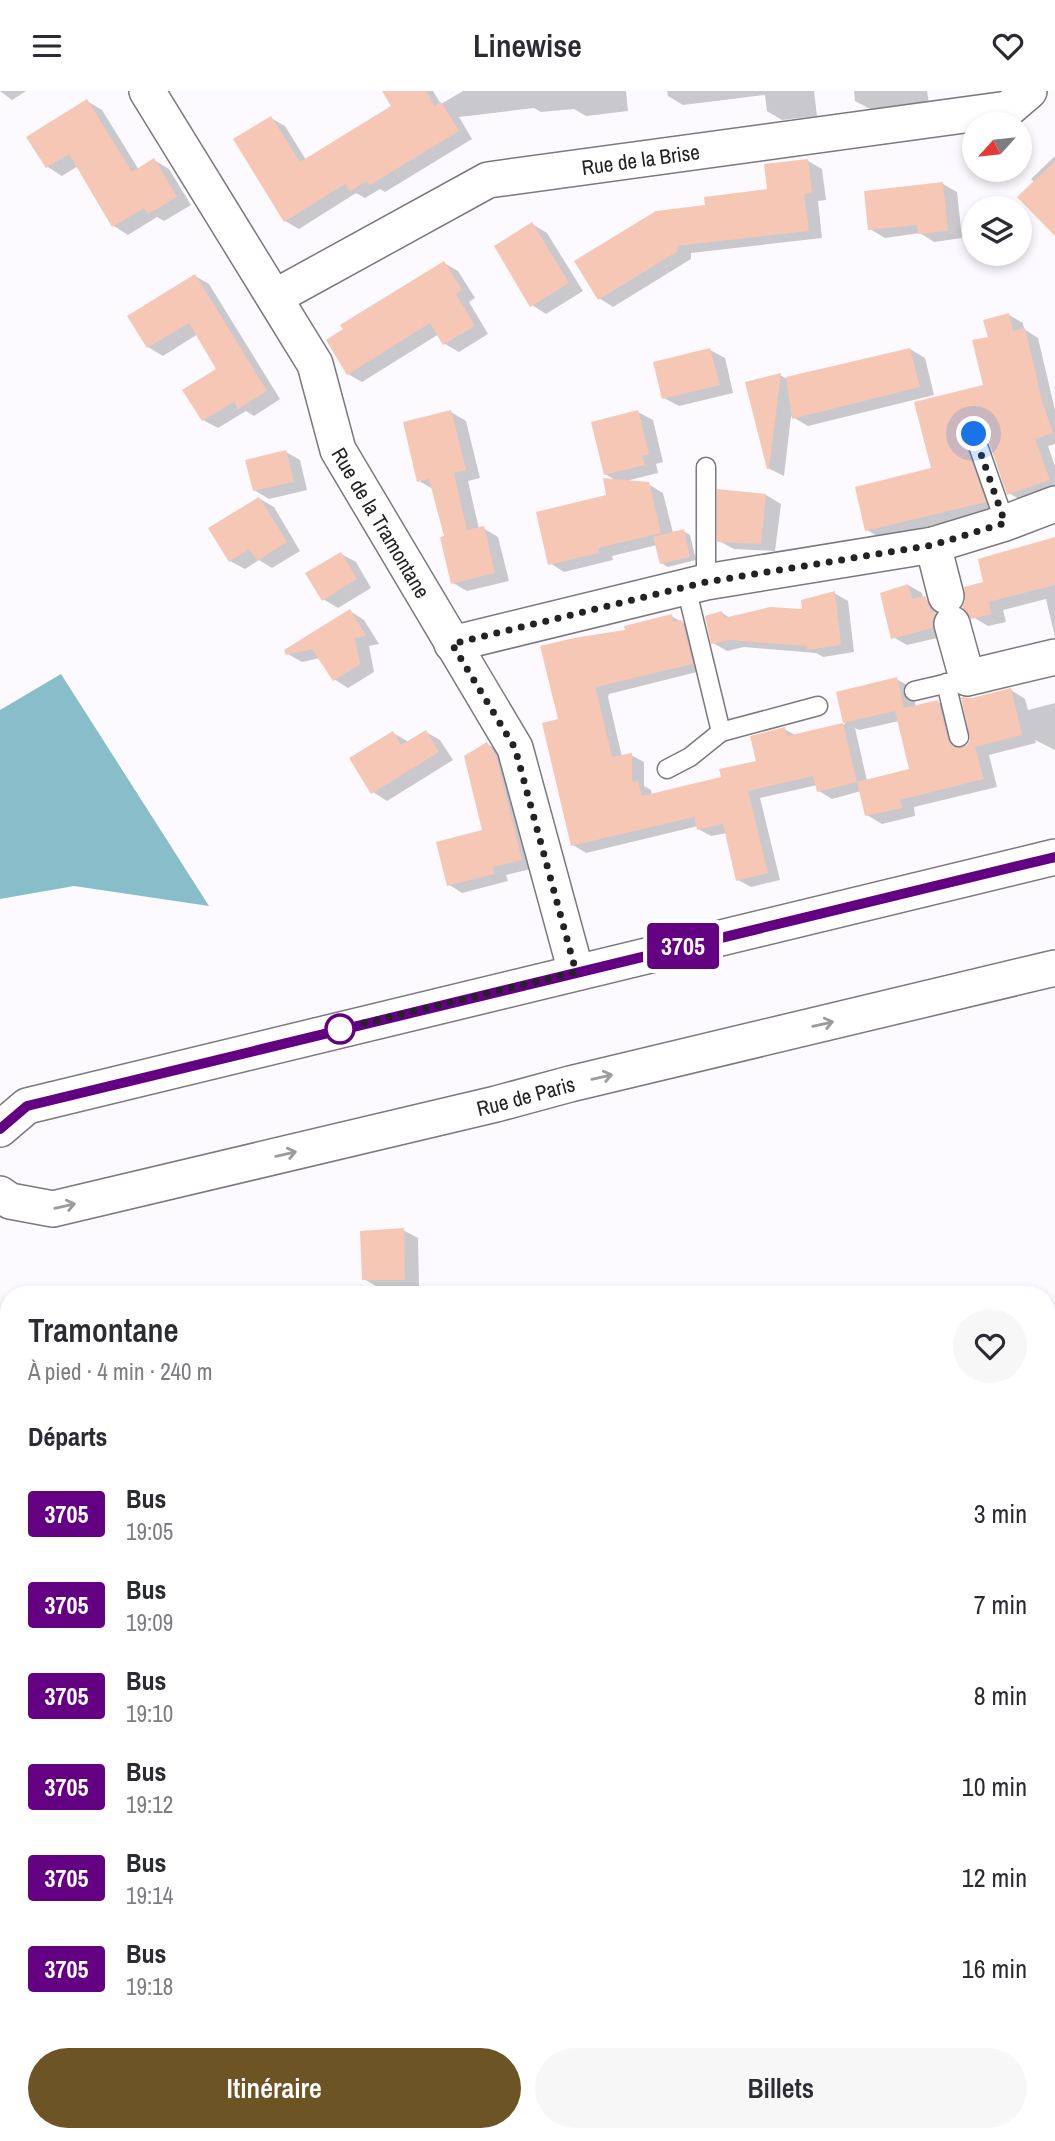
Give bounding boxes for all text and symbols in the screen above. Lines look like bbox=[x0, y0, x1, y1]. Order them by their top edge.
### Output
text: Linewise bbox=[473, 24, 582, 67]
icon: menu bbox=[28, 27, 66, 65]
icon: heart bbox=[989, 27, 1027, 65]
north arrow bbox=[962, 112, 1032, 182]
map controls bbox=[962, 112, 1032, 266]
street label: Rue de la Brise bbox=[580, 137, 701, 182]
button: layers bbox=[962, 196, 1032, 266]
your location bbox=[956, 416, 991, 451]
street label: Rue de la Tramontane bbox=[325, 442, 437, 603]
line badge: 3705 bbox=[634, 923, 732, 969]
text: 3705 bbox=[661, 930, 705, 962]
unlabelled marker bbox=[325, 1014, 355, 1044]
one-way arrow bbox=[811, 1016, 834, 1030]
street label: Rue de Paris bbox=[474, 1069, 578, 1123]
one-way arrow bbox=[590, 1069, 613, 1083]
one-way arrow bbox=[274, 1147, 297, 1160]
one-way arrow bbox=[53, 1199, 76, 1213]
text: Tramontane bbox=[28, 1308, 179, 1352]
button: heart bbox=[953, 1309, 1027, 1383]
text: À pied · 4 min · 240 m bbox=[28, 1356, 213, 1387]
text: Départs bbox=[28, 1419, 107, 1454]
text: Bus bbox=[126, 1481, 166, 1516]
text: 3 min bbox=[974, 1496, 1027, 1531]
text: 3705 bbox=[45, 1498, 88, 1530]
text: 19:05 bbox=[126, 1516, 173, 1547]
text: Bus bbox=[126, 1572, 166, 1607]
text: 7 min bbox=[974, 1587, 1027, 1622]
text: 3705 bbox=[45, 1589, 88, 1621]
text: 19:09 bbox=[126, 1607, 173, 1638]
text: Bus bbox=[126, 1663, 166, 1698]
text: 8 min bbox=[974, 1678, 1027, 1713]
text: 3705 bbox=[45, 1680, 88, 1712]
text: 19:10 bbox=[126, 1698, 173, 1729]
text: Bus bbox=[126, 1754, 166, 1789]
text: 10 min bbox=[962, 1769, 1027, 1804]
text: 3705 bbox=[45, 1771, 88, 1803]
text: 19:12 bbox=[126, 1789, 173, 1820]
text: Bus bbox=[126, 1845, 166, 1880]
text: 12 min bbox=[962, 1860, 1027, 1895]
text: 3705 bbox=[45, 1862, 88, 1894]
text: 19:14 bbox=[126, 1880, 173, 1911]
text: Bus bbox=[126, 1936, 166, 1971]
text: 16 min bbox=[962, 1951, 1027, 1986]
text: 3705 bbox=[45, 1953, 88, 1985]
text: 19:18 bbox=[126, 1971, 173, 2002]
button: Itinéraire bbox=[28, 2048, 521, 2128]
button: Billets bbox=[535, 2048, 1027, 2128]

